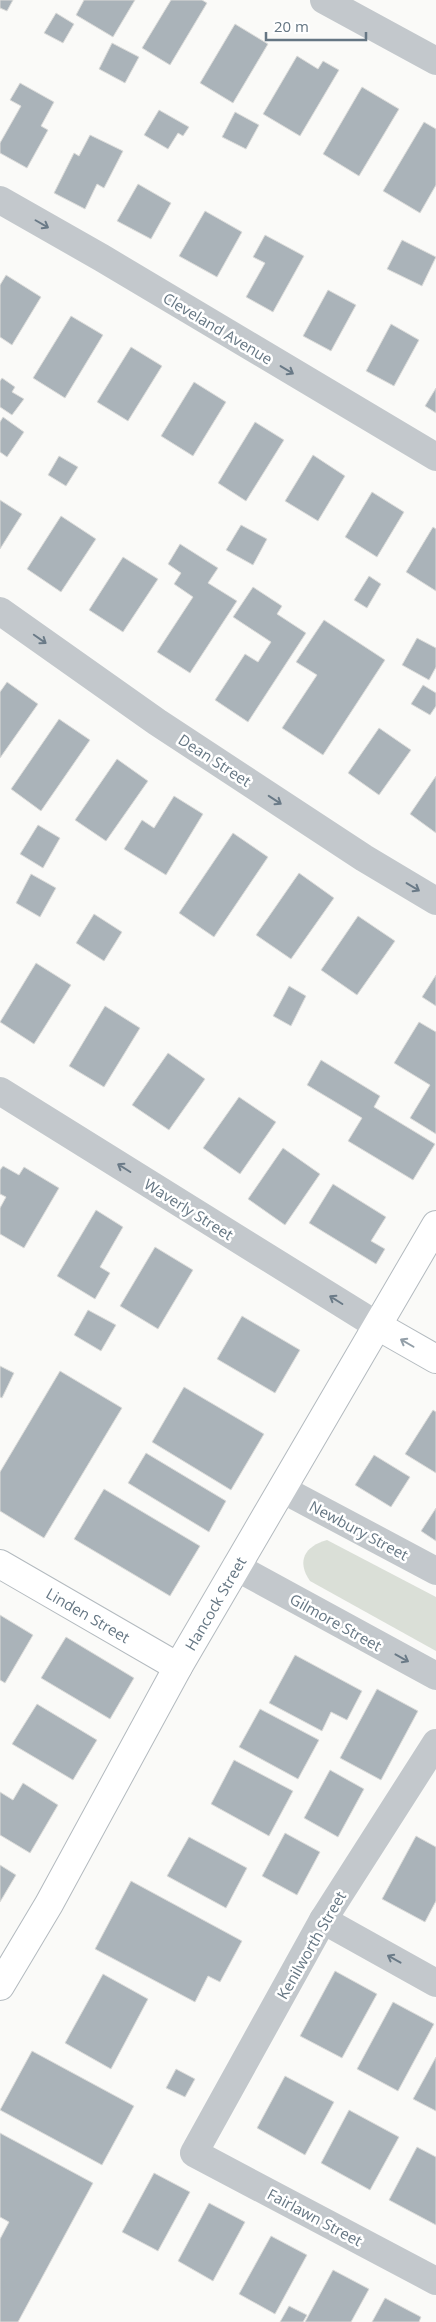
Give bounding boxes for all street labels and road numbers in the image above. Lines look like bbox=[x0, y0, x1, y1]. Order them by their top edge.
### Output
street label: Cleveland Avenue bbox=[160, 287, 276, 369]
street label: Dean Street bbox=[175, 729, 255, 791]
street label: Waverly Street bbox=[141, 1174, 237, 1244]
street label: Newbury Street bbox=[306, 1496, 412, 1564]
street label: Hancock Street bbox=[180, 1553, 250, 1654]
street label: Linden Street bbox=[43, 1583, 134, 1647]
street label: Gilmore Street bbox=[287, 1589, 385, 1655]
street label: Kenilworth Street bbox=[272, 1887, 350, 2003]
street label: Fairlawn Street bbox=[264, 2184, 366, 2250]

